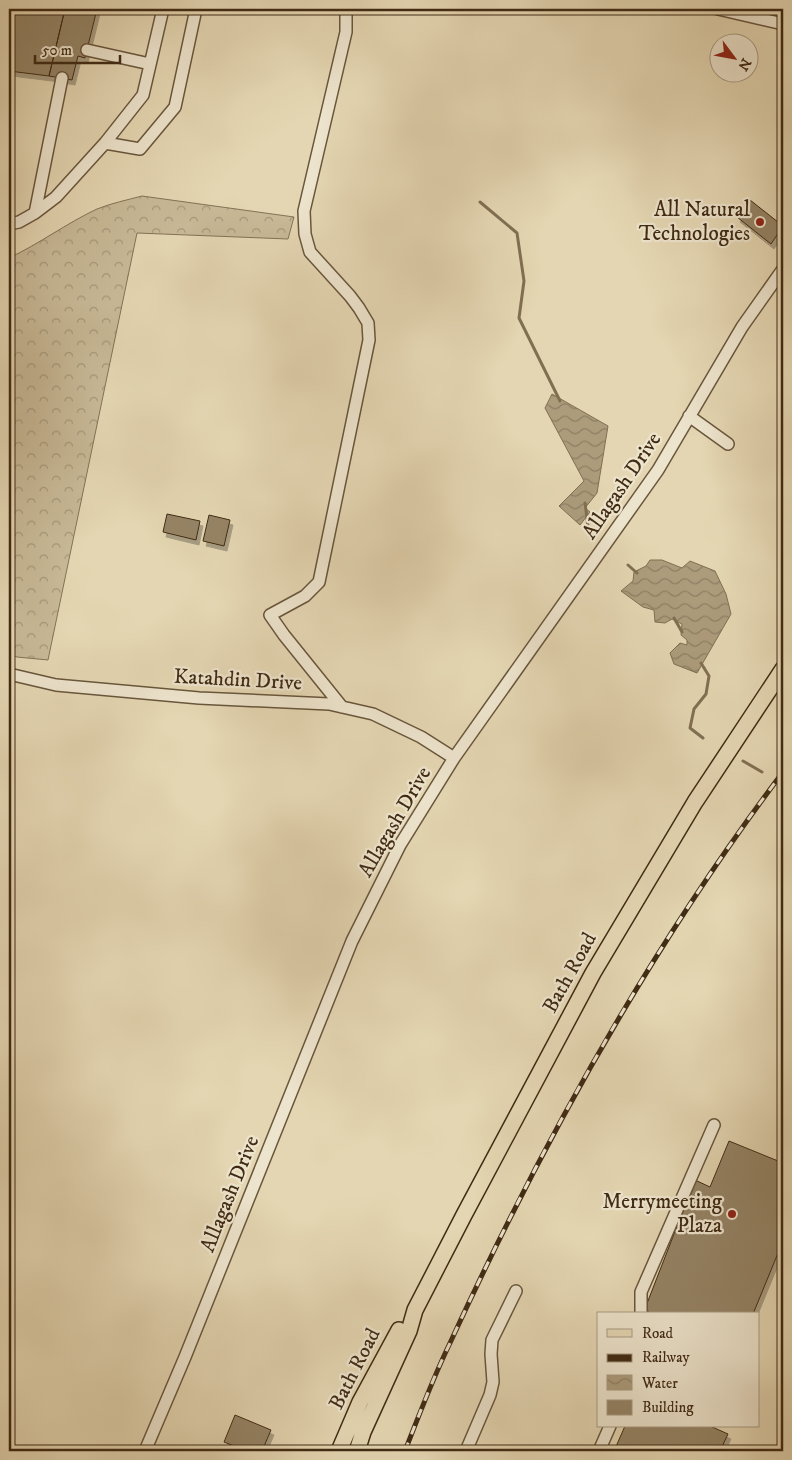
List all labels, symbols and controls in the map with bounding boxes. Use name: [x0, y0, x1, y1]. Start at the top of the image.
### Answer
scale bar: [35, 32, 120, 64]
north arrow: [710, 32, 760, 82]
text: 50 m: [42, 41, 72, 60]
text: N: [733, 55, 755, 74]
place label: All Natural Technologies: [639, 197, 751, 247]
marker: All Natural Technologies: [754, 216, 766, 228]
street label: Allagash Drive: [577, 427, 667, 544]
street label: Katahdin Drive: [173, 664, 303, 696]
street label: Allagash Drive: [353, 762, 437, 882]
street label: Bath Road: [537, 928, 603, 1018]
street label: Allagash Drive: [195, 1132, 265, 1256]
place label: Merrymeeting Plaza: [602, 1189, 723, 1239]
marker: Merrymeeting Plaza: [726, 1208, 738, 1220]
legend: [597, 1312, 760, 1428]
street label: Bath Road: [323, 1323, 387, 1414]
text: Road: [642, 1324, 674, 1343]
text: Railway: [642, 1348, 690, 1367]
text: Water: [641, 1374, 678, 1393]
text: Building: [642, 1398, 694, 1417]

